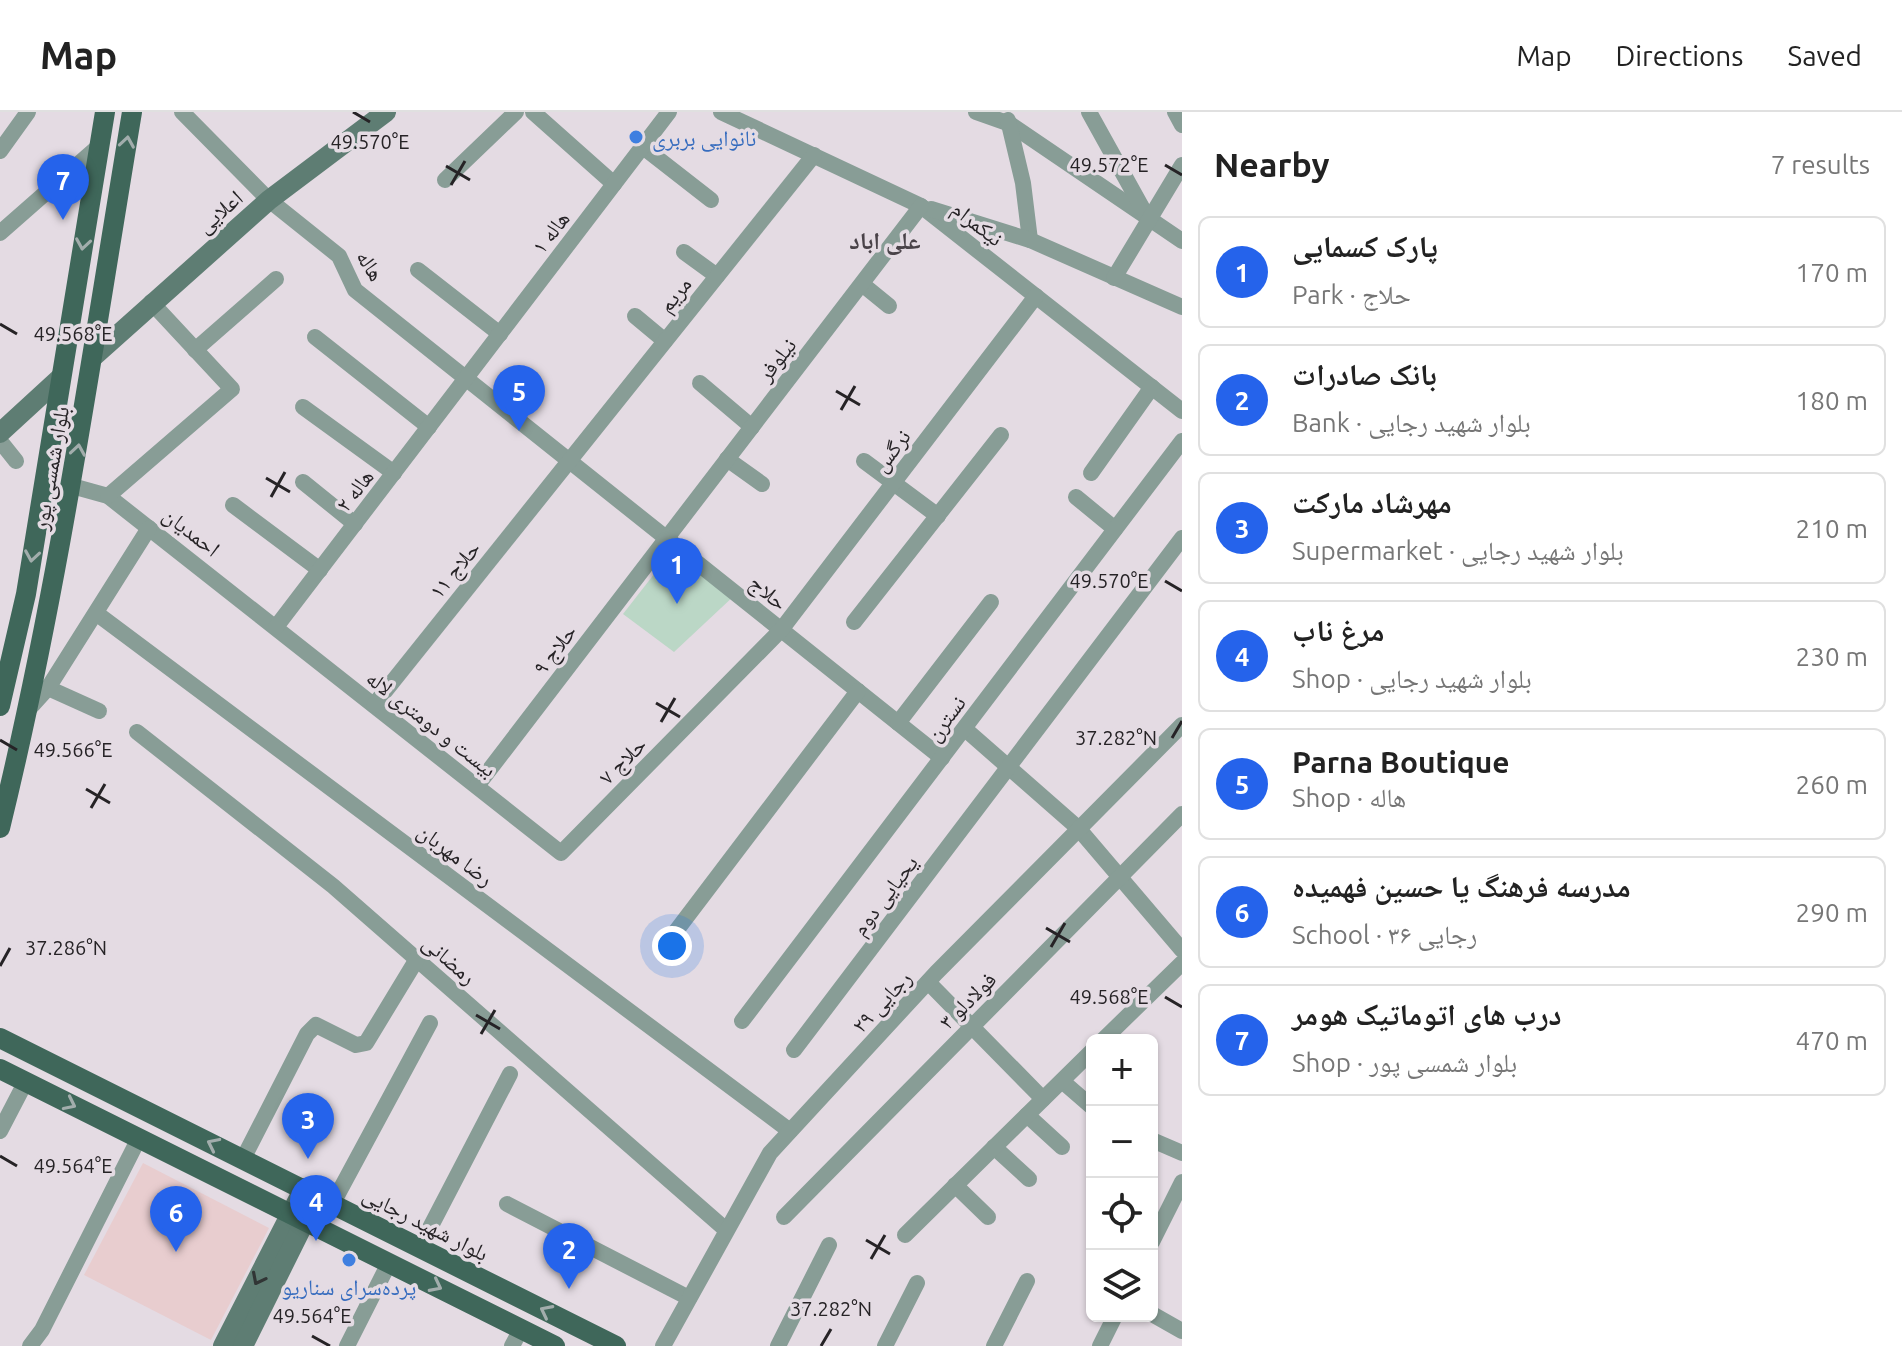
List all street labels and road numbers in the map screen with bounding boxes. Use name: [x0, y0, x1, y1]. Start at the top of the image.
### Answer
street label: اعلایی: [191, 184, 248, 239]
street label: نیکمرام: [946, 195, 1009, 253]
street label: هاله ۱: [526, 206, 574, 258]
street label: هاله: [352, 245, 390, 285]
street label: مریم: [652, 271, 698, 319]
street label: نیلوفر: [751, 332, 801, 387]
street label: بلوار شمسی پور: [27, 404, 75, 533]
street label: نرگس: [867, 424, 917, 477]
street label: هاله ۲: [330, 464, 378, 516]
street label: احمدیان: [158, 501, 225, 562]
street label: حلاج ۱۱: [423, 535, 486, 604]
street label: حلاج: [744, 569, 793, 616]
street label: حلاج ۹: [527, 619, 583, 680]
street label: بیست و دومتری لاله: [361, 665, 502, 783]
street label: نسترن: [920, 690, 972, 747]
street label: حلاج ۷: [593, 731, 652, 790]
street label: رضا مهربان: [412, 817, 499, 892]
street label: یحیایی دوم: [846, 850, 925, 942]
street label: رمضانی: [417, 929, 482, 990]
street label: رجایی ۲۹: [846, 965, 917, 1039]
street label: فولادلو ۳: [933, 966, 1001, 1034]
street label: بلوار شهید رجایی: [358, 1181, 493, 1267]

